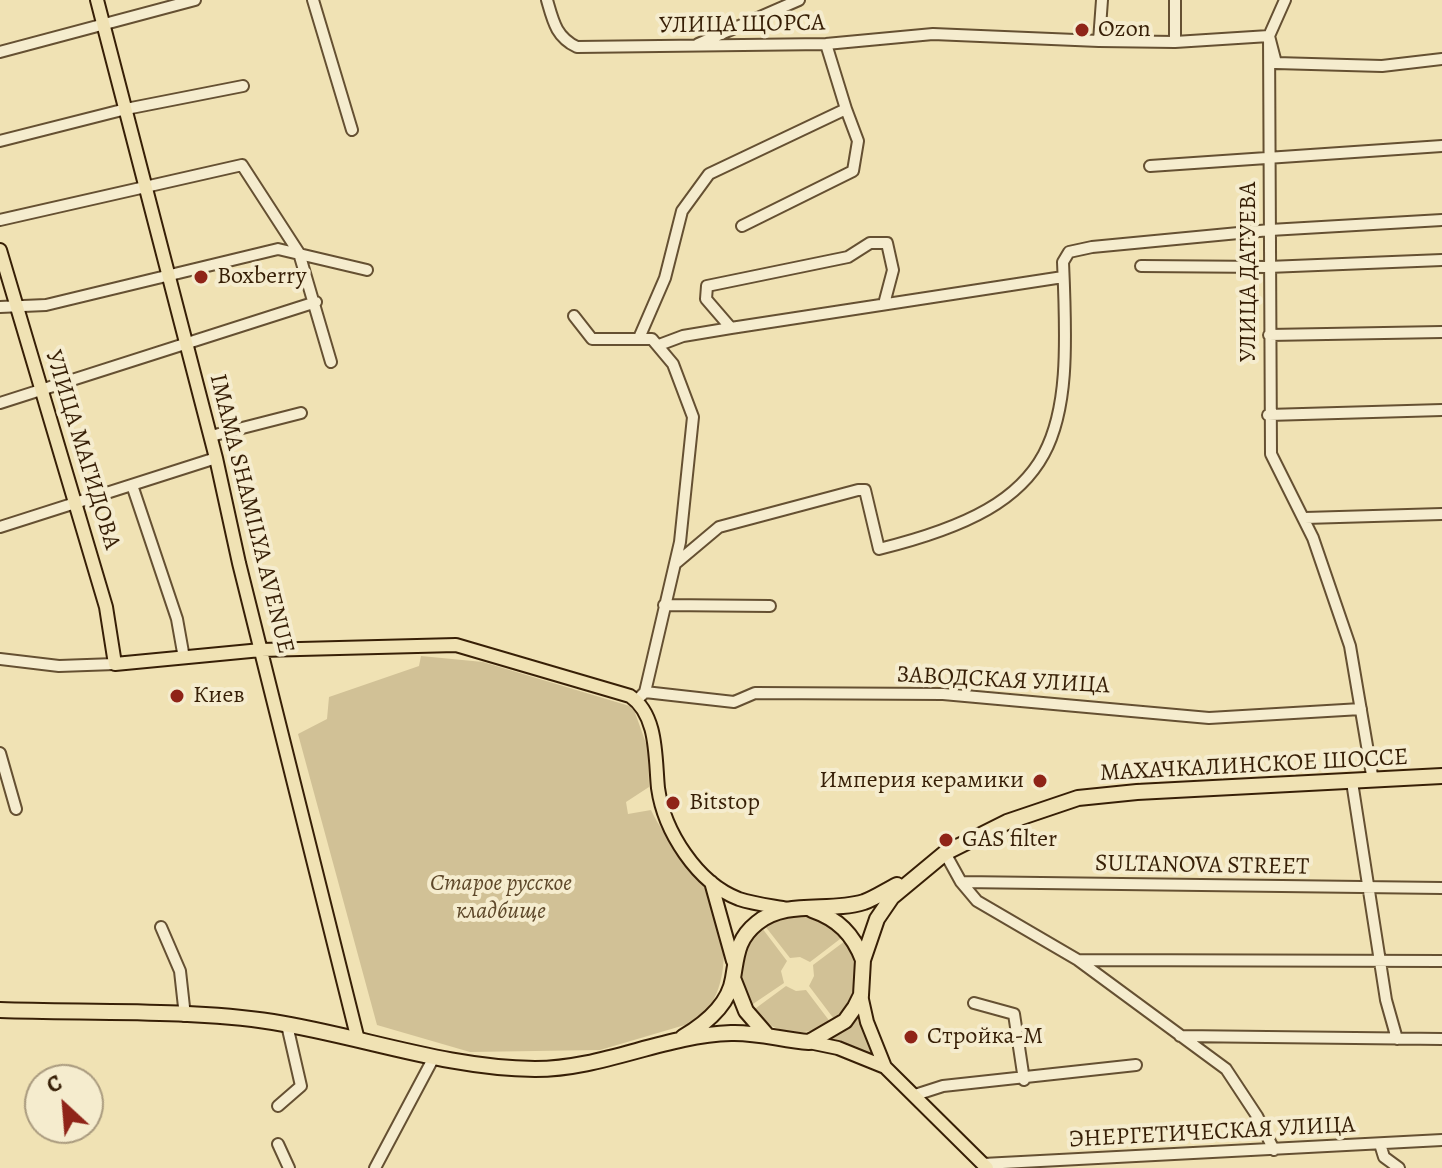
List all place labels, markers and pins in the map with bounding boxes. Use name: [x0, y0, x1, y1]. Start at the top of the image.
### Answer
place label: Ozon: [1098, 16, 1151, 44]
marker: Ozon: [1073, 21, 1091, 39]
place label: Boxberry: [217, 263, 306, 291]
marker: Boxberry: [192, 268, 210, 286]
place label: Киев: [193, 682, 245, 710]
marker: Киев: [168, 687, 186, 705]
place label: Империя керамики: [819, 767, 1024, 795]
marker: Империя керамики: [1031, 772, 1049, 790]
place label: Bitstop: [689, 789, 760, 817]
marker: Bitstop: [664, 794, 682, 812]
place label: GAS filter: [962, 826, 1057, 854]
marker: GAS filter: [937, 831, 955, 849]
place label: Стройка-М: [927, 1023, 1043, 1051]
marker: Стройка-М: [902, 1028, 920, 1046]

